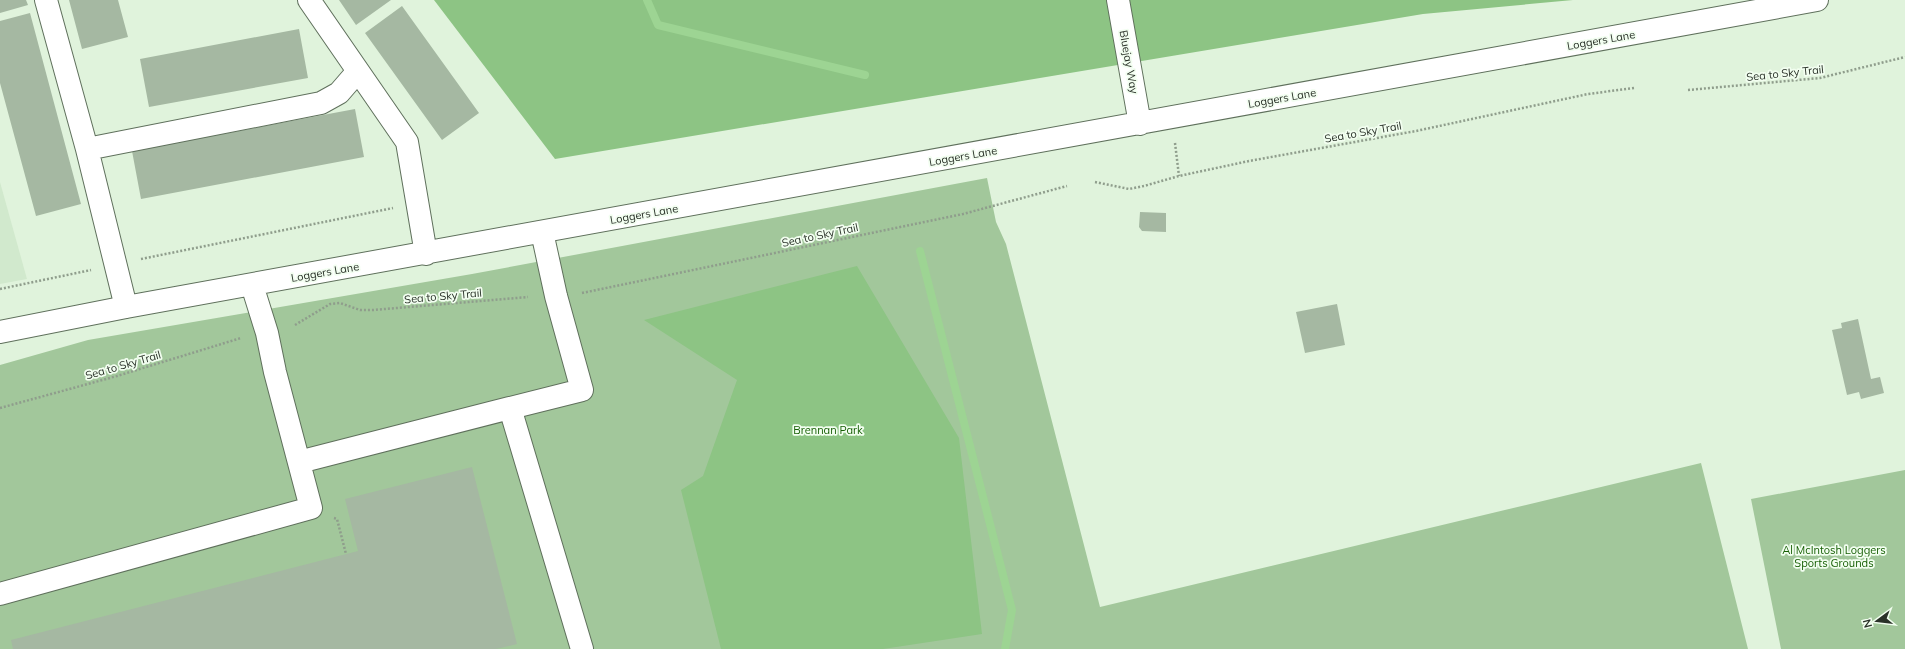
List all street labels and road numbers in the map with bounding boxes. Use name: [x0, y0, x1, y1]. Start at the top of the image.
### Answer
street label: Loggers Lane: [1566, 27, 1636, 53]
street label: Bluejay Way: [1117, 29, 1142, 95]
street label: Sea to Sky Trail: [1746, 62, 1824, 84]
street label: Loggers Lane: [1247, 85, 1317, 111]
street label: Sea to Sky Trail: [1323, 118, 1403, 146]
street label: Loggers Lane: [928, 143, 998, 169]
street label: Loggers Lane: [609, 201, 679, 227]
street label: Sea to Sky Trail: [780, 220, 860, 250]
street label: Loggers Lane: [290, 259, 360, 285]
street label: Sea to Sky Trail: [404, 286, 482, 306]
street label: Sea to Sky Trail: [84, 348, 162, 382]

